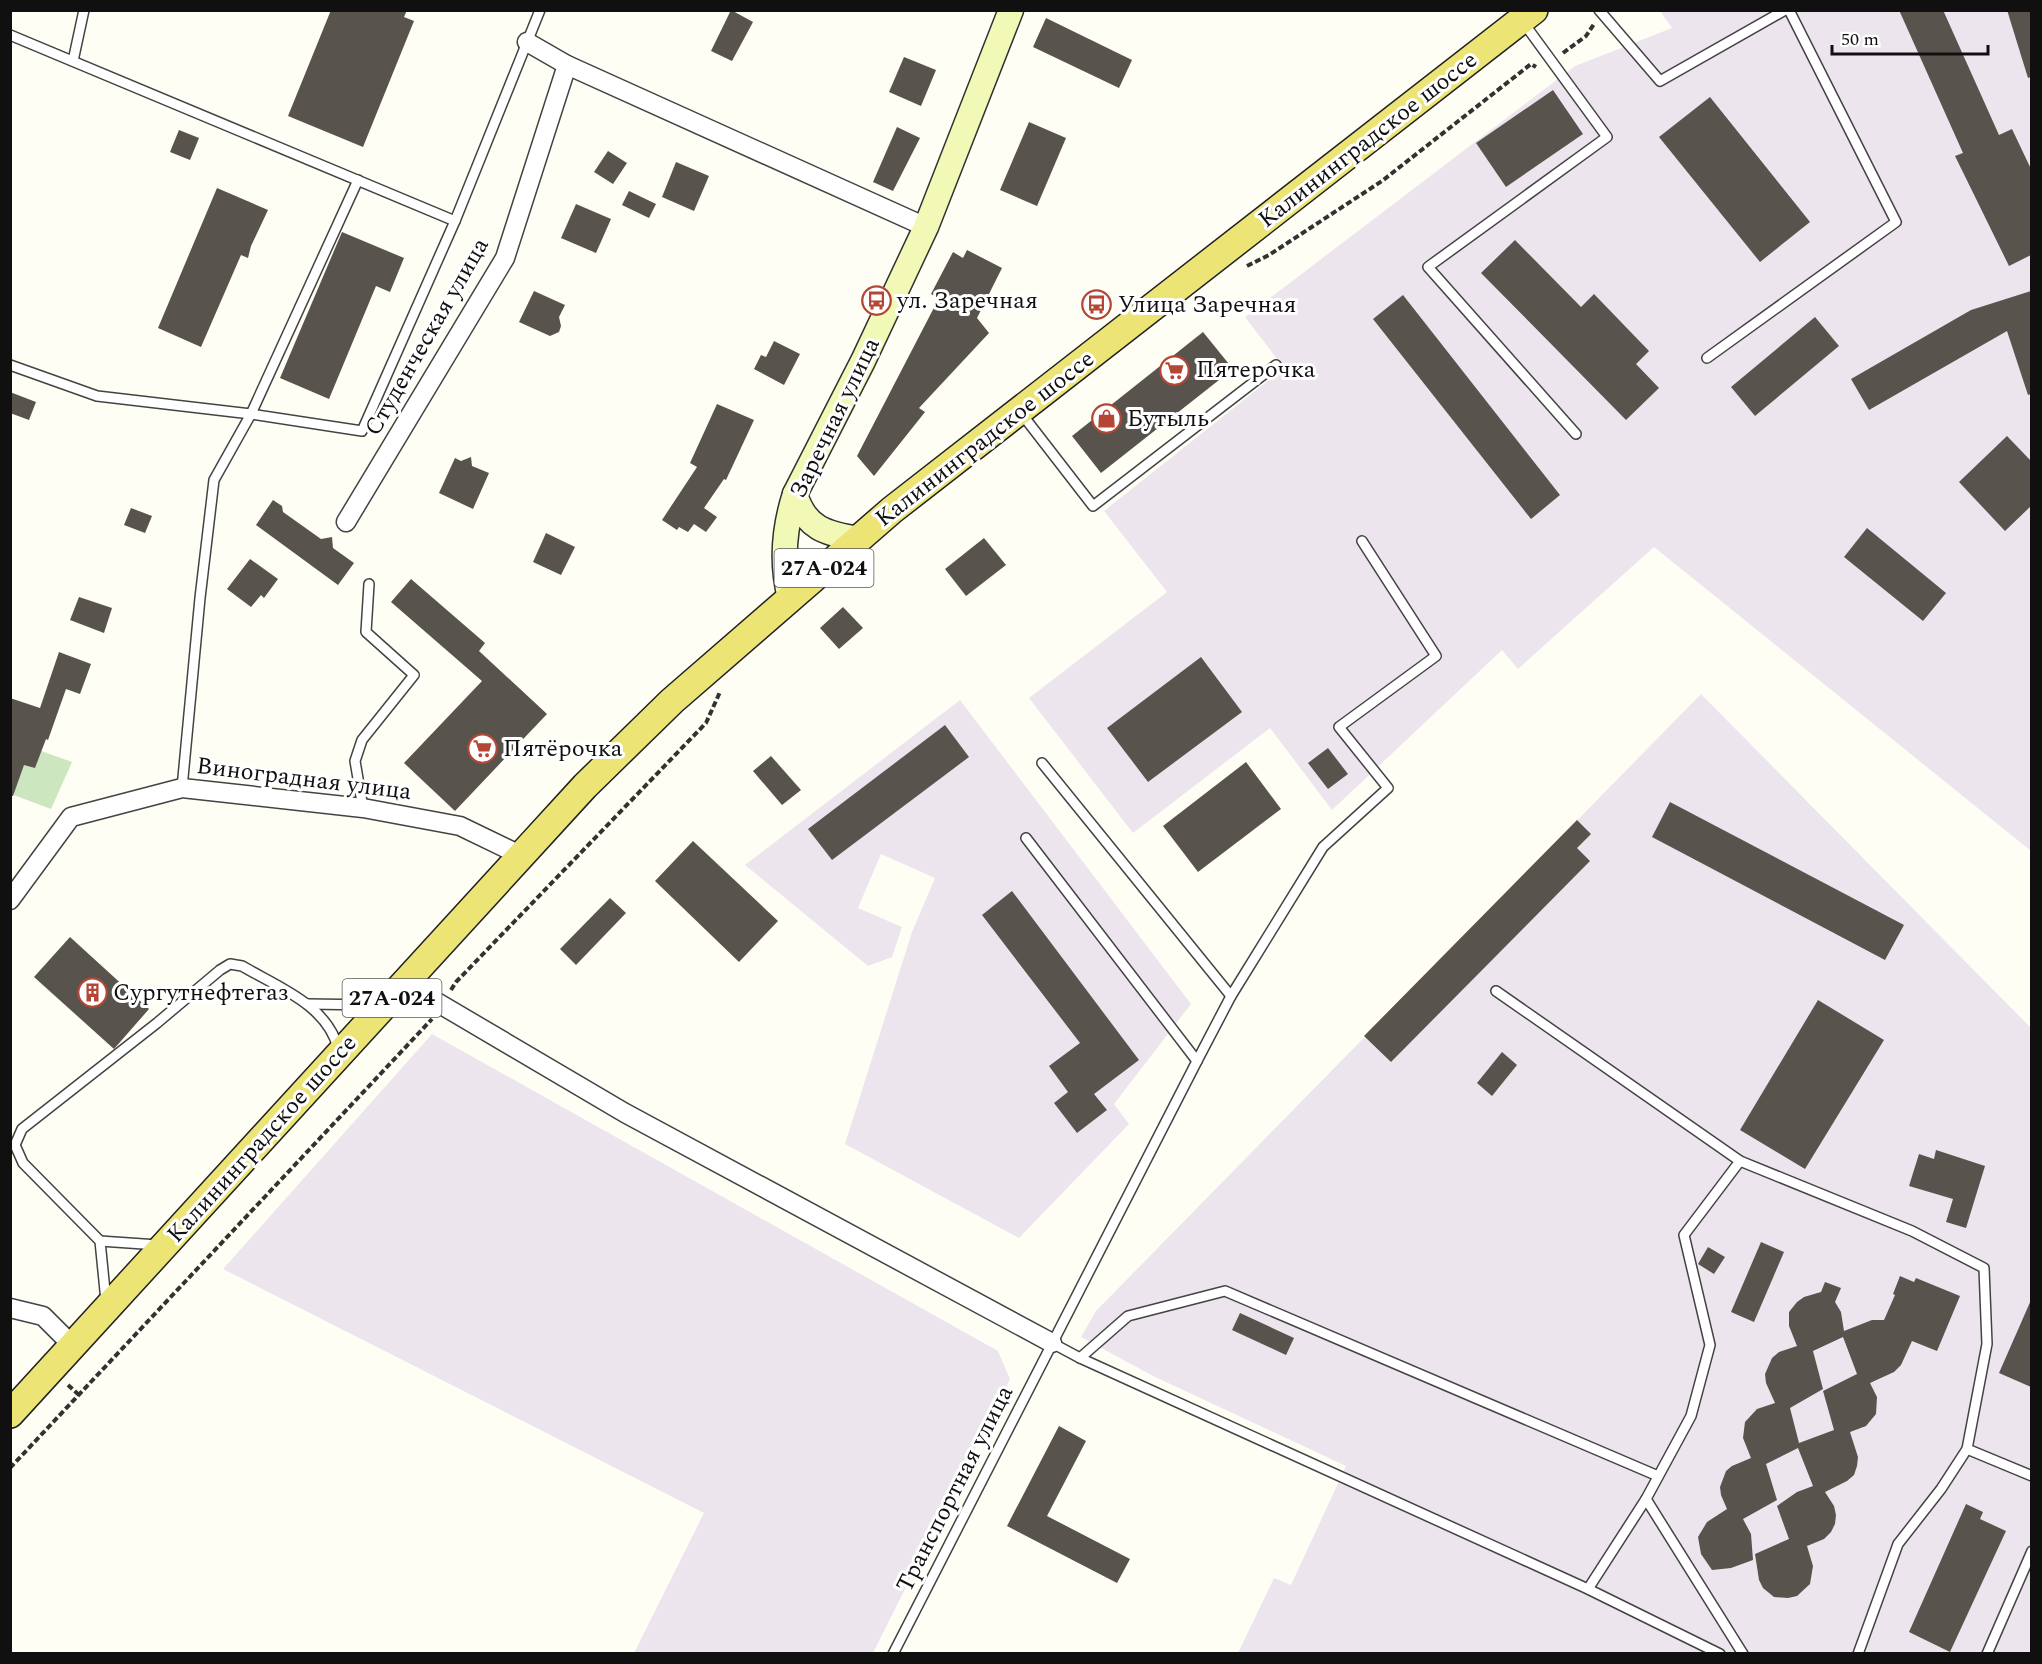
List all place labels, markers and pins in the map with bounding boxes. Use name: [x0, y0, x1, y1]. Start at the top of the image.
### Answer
place label: ул. Заречная: [896, 283, 1038, 319]
bus stop icon: ул. Заречная: [860, 285, 892, 317]
place label: Улица Заречная: [1118, 287, 1296, 323]
bus stop icon: Улица Заречная: [1081, 289, 1113, 321]
place label: Пятерочка: [1196, 352, 1316, 388]
supermarket icon: Пятерочка: [1159, 354, 1191, 386]
place label: Бутыль: [1127, 401, 1209, 437]
shop icon: Бутыль: [1090, 403, 1122, 435]
place label: Пятёрочка: [503, 731, 623, 767]
supermarket icon: Пятёрочка: [466, 733, 498, 765]
place label: Сургутнефтегаз: [113, 975, 289, 1011]
building icon: Сургутнефтегаз: [76, 977, 108, 1009]

